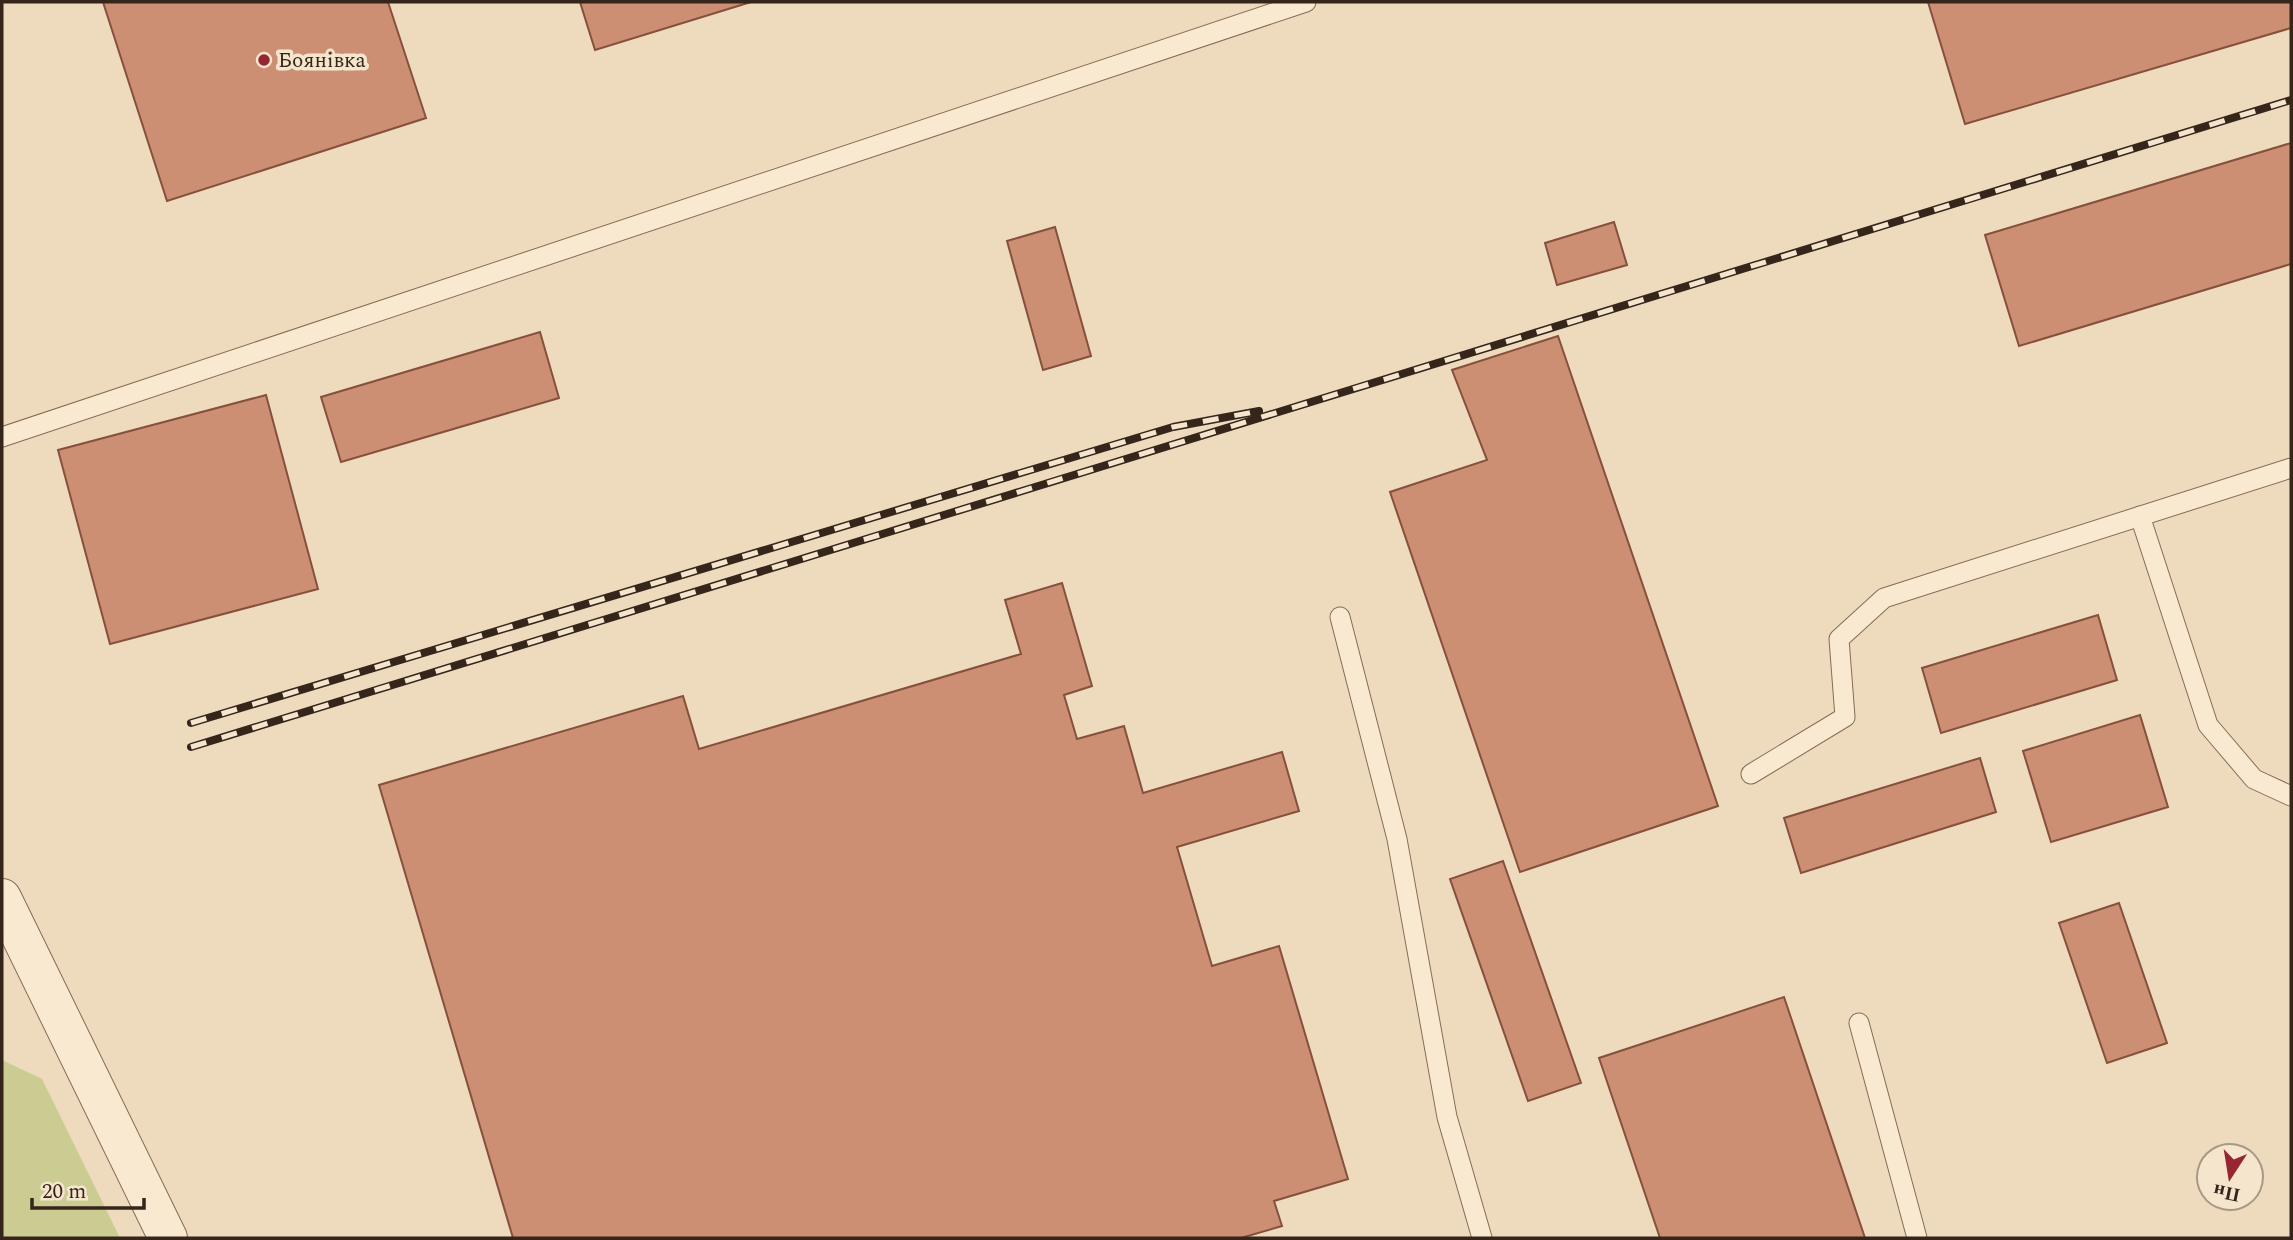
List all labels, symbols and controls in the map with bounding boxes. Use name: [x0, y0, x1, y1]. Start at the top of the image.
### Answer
place label: Боянівка: [278, 45, 367, 77]
marker: Боянівка: [256, 52, 272, 68]
north arrow: [2195, 1142, 2265, 1212]
scale bar: [32, 1166, 144, 1210]
text: Пн: [2210, 1175, 2243, 1209]
text: 20 m: [42, 1176, 86, 1208]

